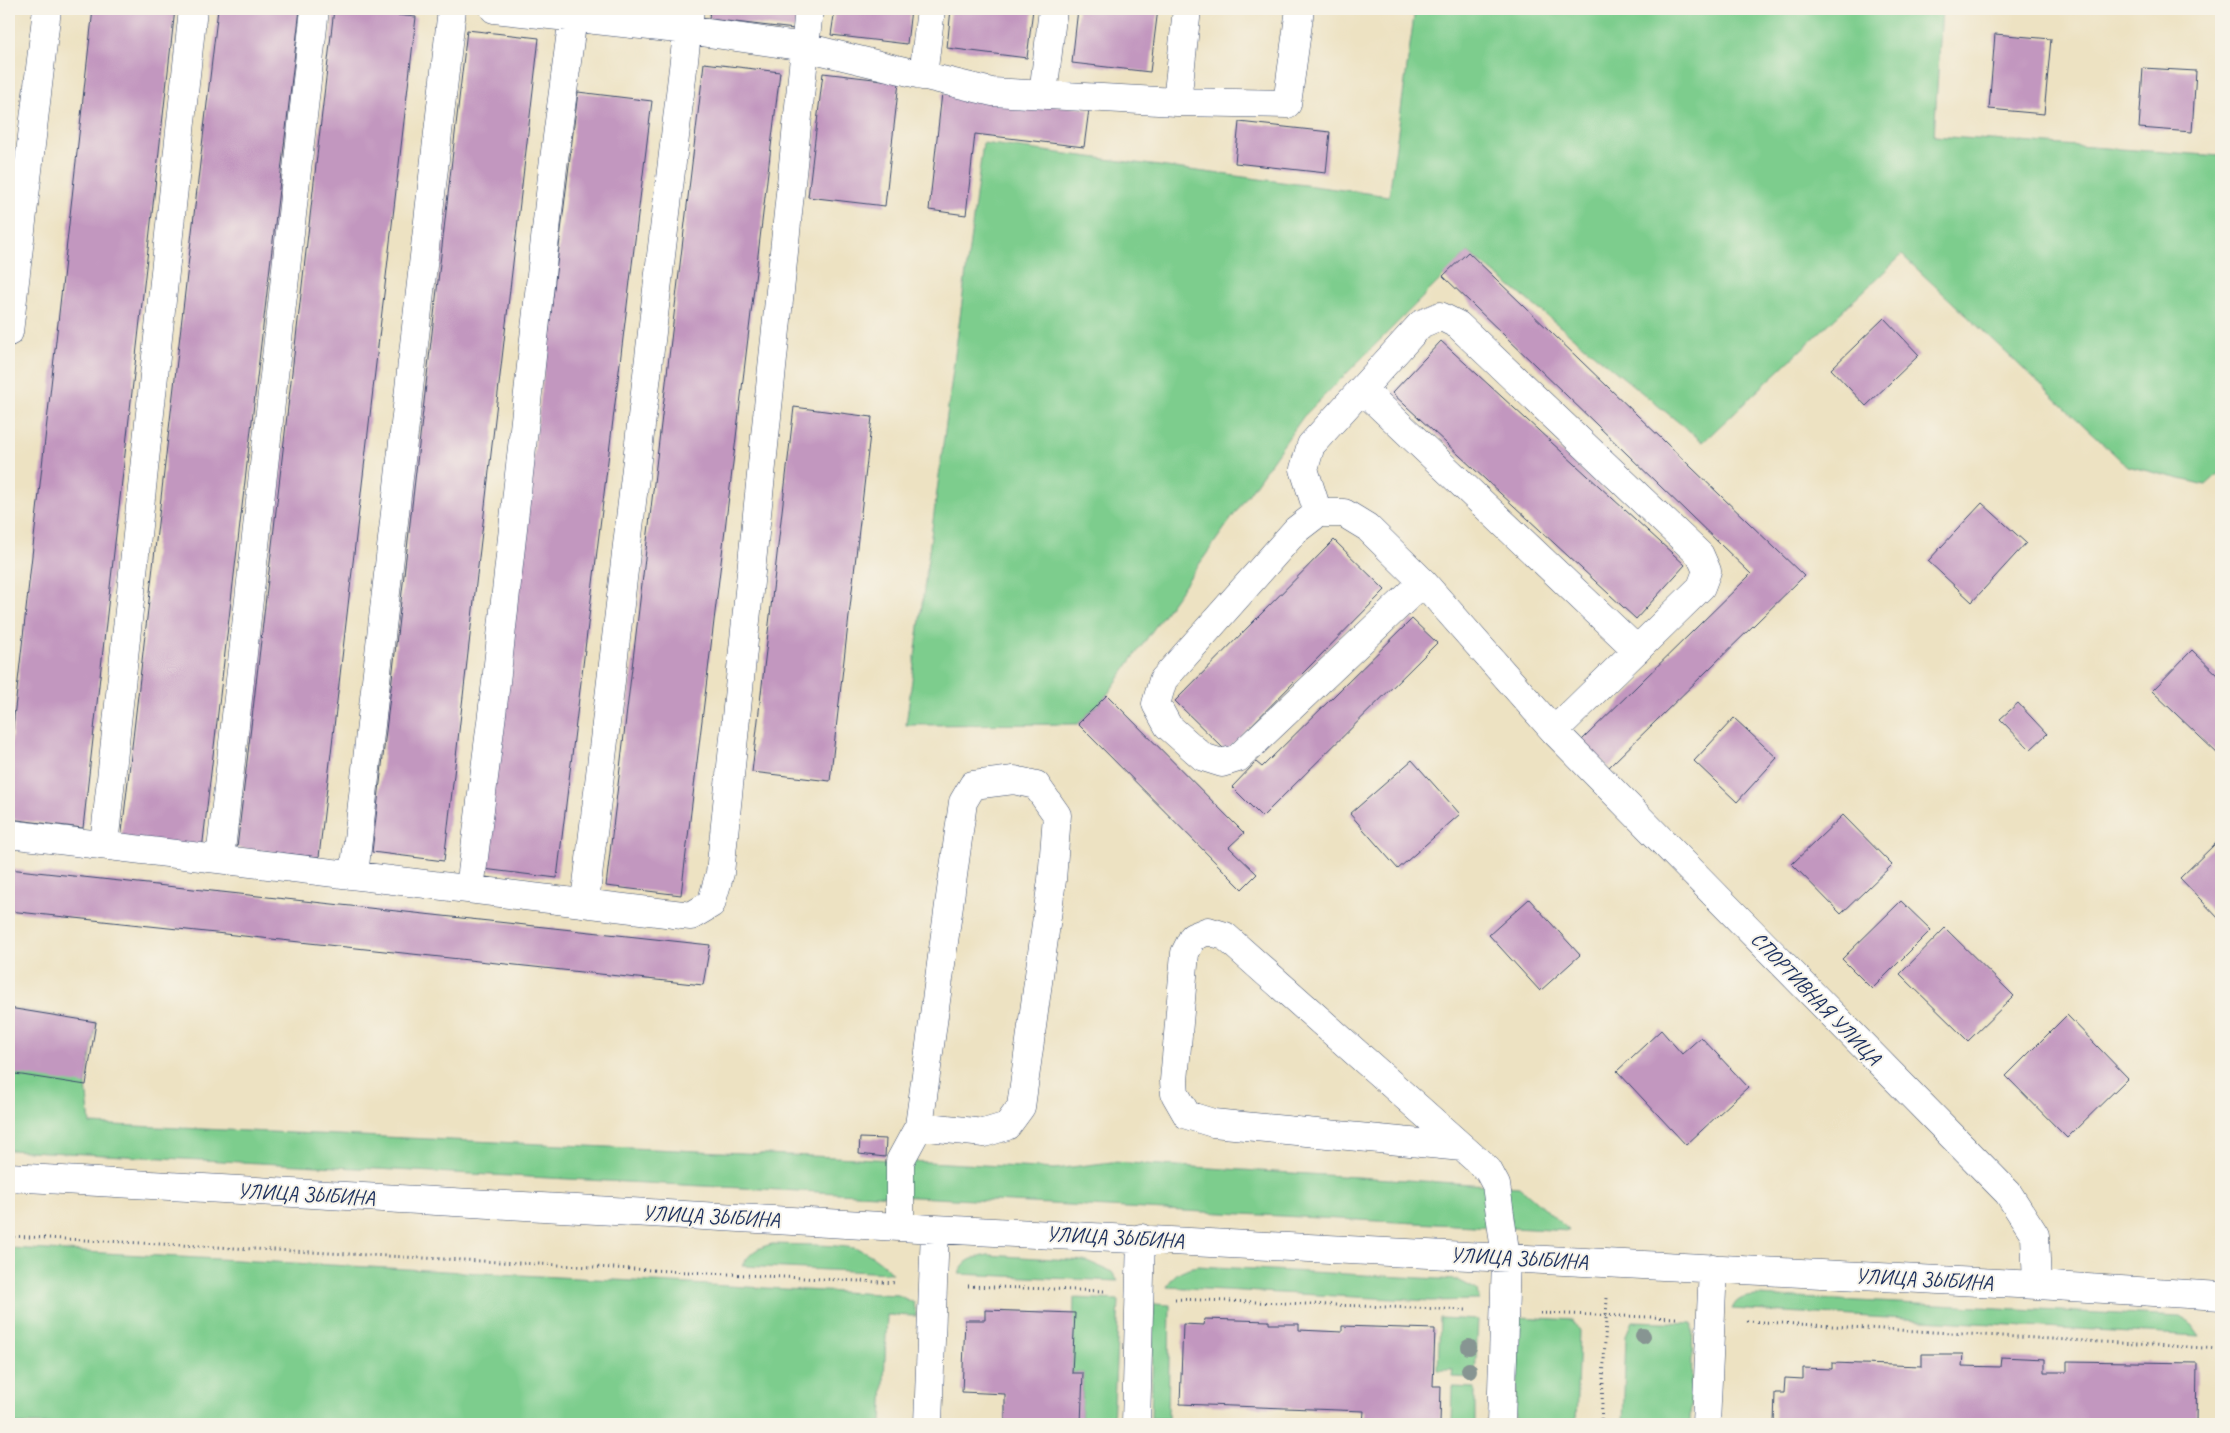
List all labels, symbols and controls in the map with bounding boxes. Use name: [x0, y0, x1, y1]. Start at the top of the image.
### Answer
street label: СПОРТИВНАЯ УЛИЦА: [1746, 926, 1887, 1071]
street label: УЛИЦА ЗЫБИНА: [237, 1177, 376, 1211]
street label: УЛИЦА ЗЫБИНА: [642, 1199, 781, 1233]
street label: УЛИЦА ЗЫБИНА: [1046, 1220, 1185, 1254]
street label: УЛИЦА ЗЫБИНА: [1450, 1241, 1589, 1275]
street label: УЛИЦА ЗЫБИНА: [1855, 1262, 1994, 1296]

